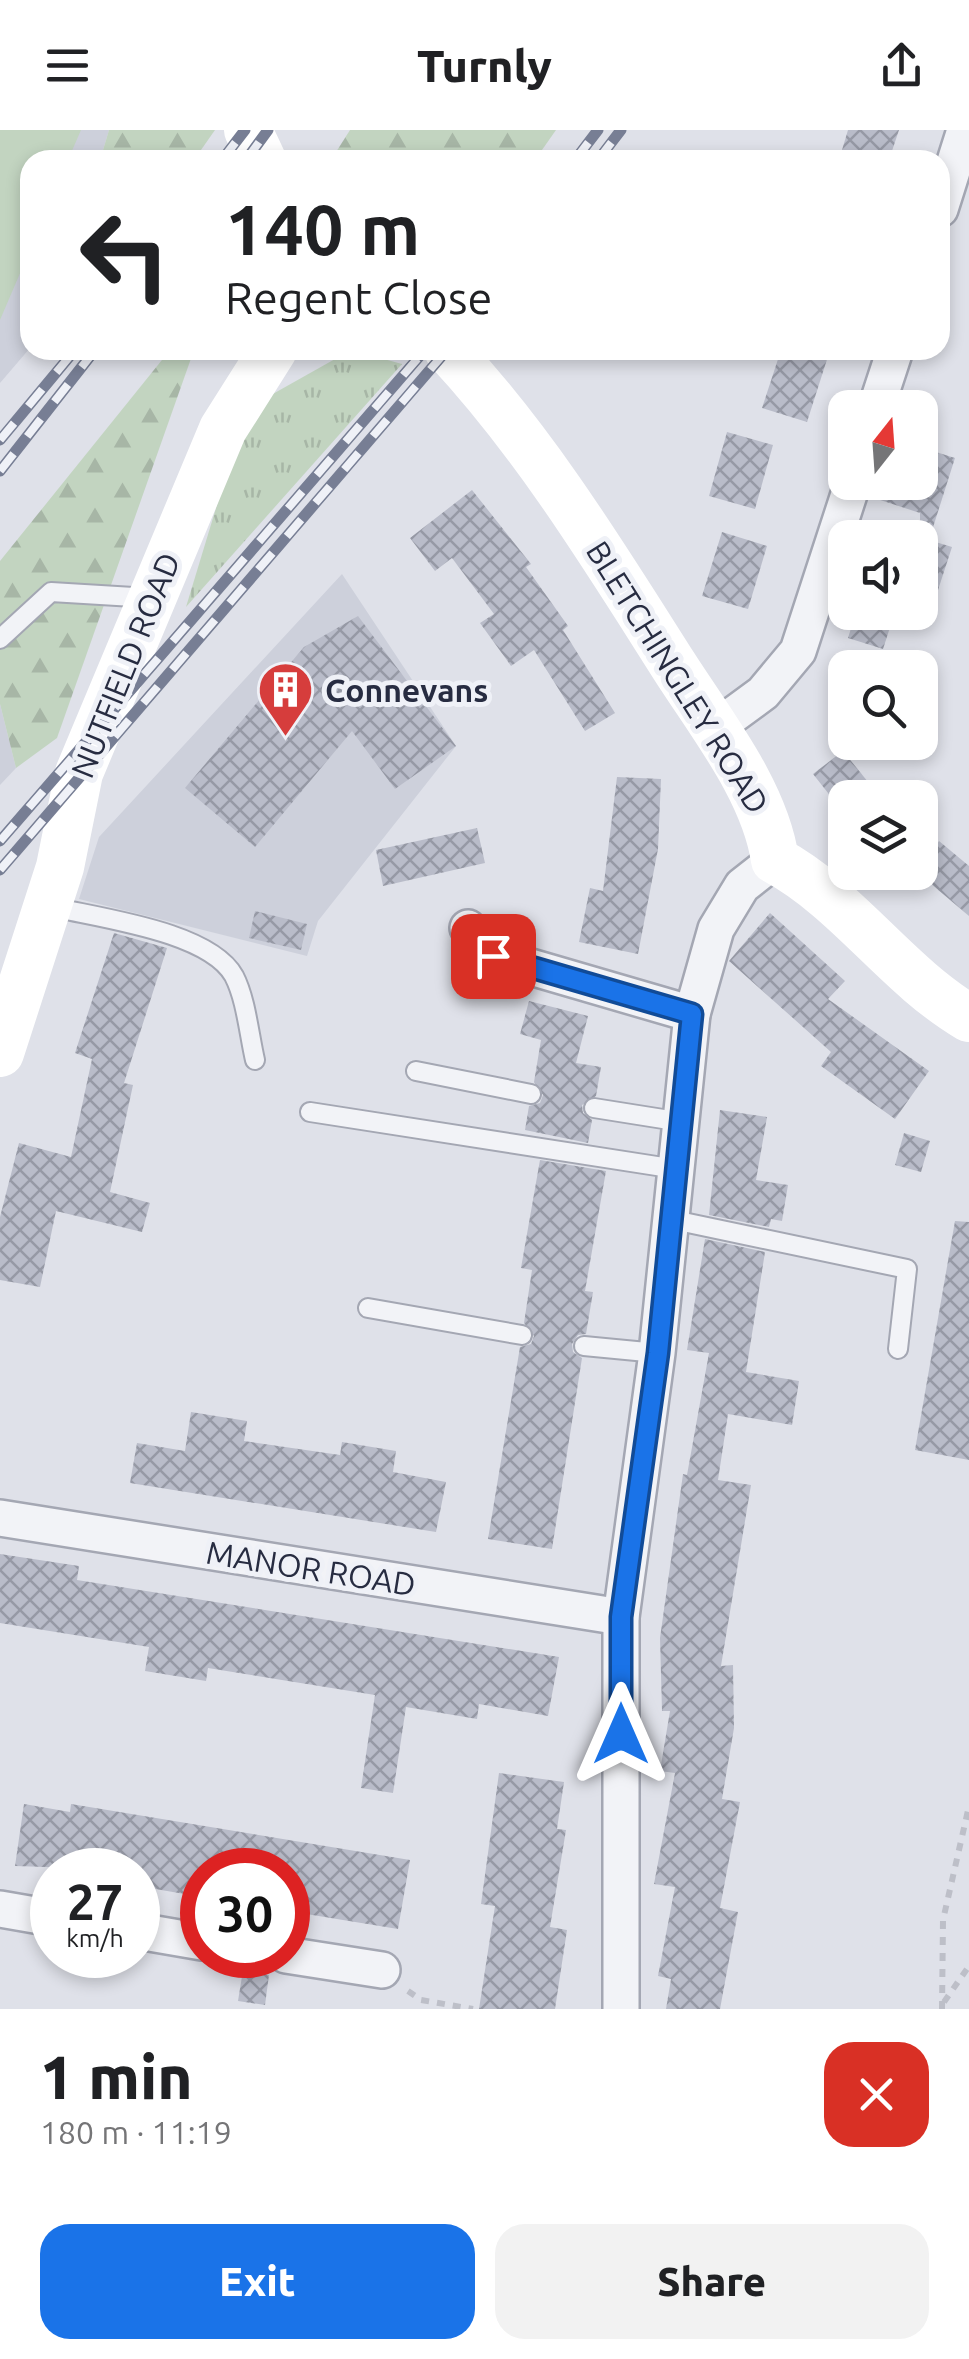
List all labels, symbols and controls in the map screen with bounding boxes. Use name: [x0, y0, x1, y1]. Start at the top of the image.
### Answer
icon: menu: [40, 38, 95, 93]
icon: share: [874, 38, 929, 93]
text: Turnly: [417, 40, 552, 91]
icon: left: [60, 190, 190, 320]
text: 140 m: [225, 190, 420, 268]
text: Regent Close: [225, 272, 492, 323]
north arrow: [828, 390, 938, 500]
map controls: [828, 390, 938, 890]
button: sound: [828, 520, 938, 630]
street label: BLETCHINGLEY ROAD: [580, 534, 776, 820]
street label: NUTFIELD ROAD: [63, 547, 187, 783]
button: search: [828, 650, 938, 760]
building icon: Connevans: [256, 660, 316, 739]
place label: Connevans: [325, 672, 488, 708]
button: layers: [828, 780, 938, 890]
pin: [451, 914, 536, 999]
icon: arrive: [466, 929, 521, 984]
street label: MANOR ROAD: [204, 1534, 418, 1602]
position arrow: [569, 1682, 673, 1786]
speed limit sign: 30: [180, 1848, 310, 1978]
text: 27: [67, 1873, 123, 1929]
text: km/h: [66, 1924, 124, 1952]
button: close: [824, 2042, 929, 2147]
text: 1 min: [40, 2043, 193, 2110]
text: 180 m · 11:19: [40, 2114, 232, 2150]
button: Exit: [40, 2224, 475, 2339]
button: Share: [495, 2224, 929, 2339]

